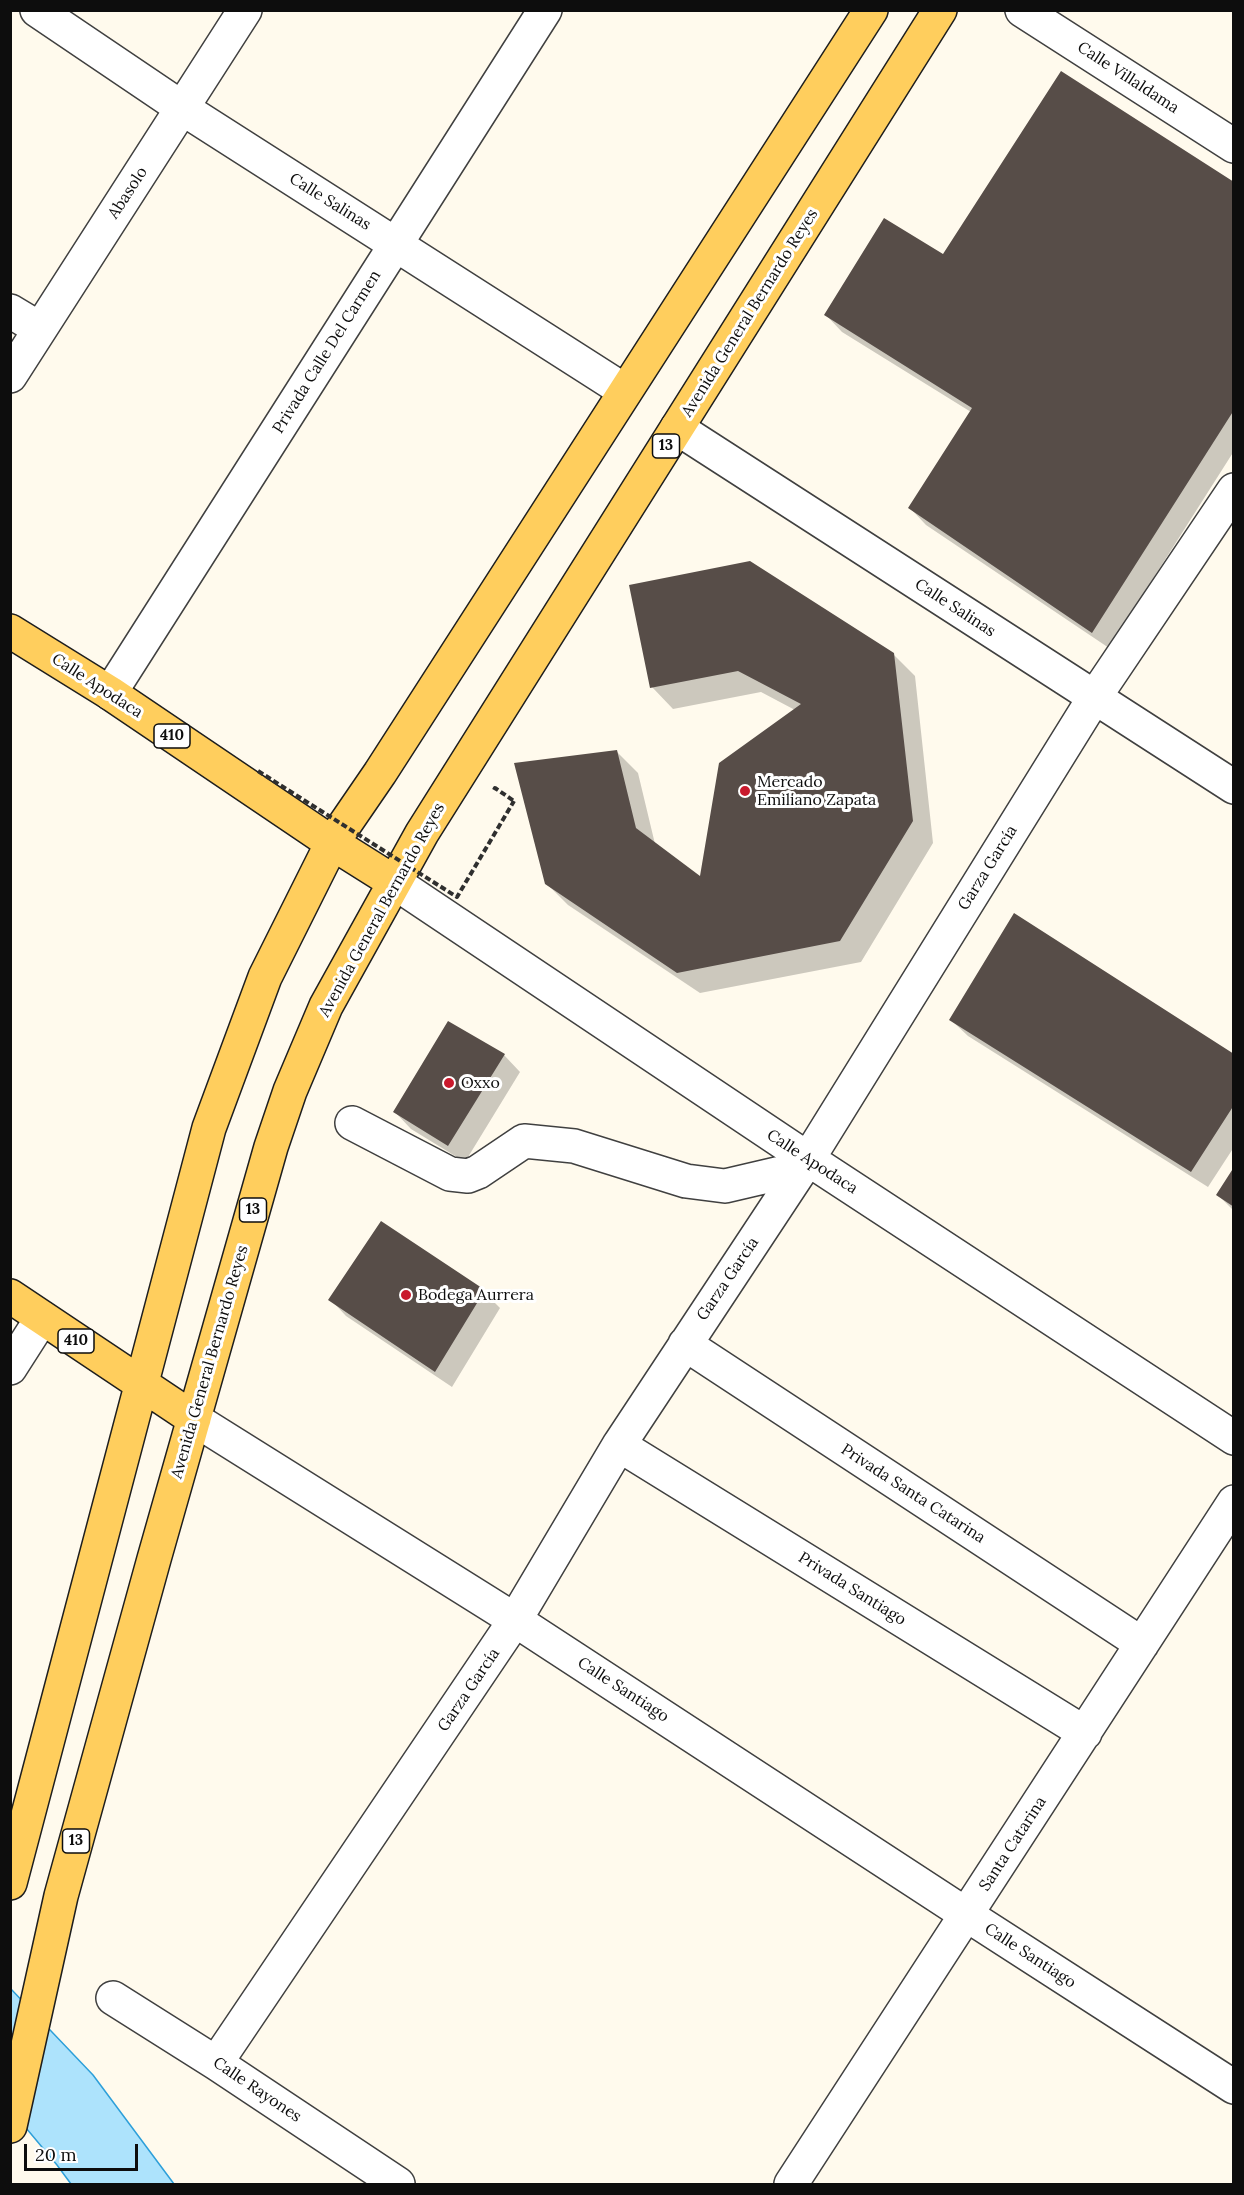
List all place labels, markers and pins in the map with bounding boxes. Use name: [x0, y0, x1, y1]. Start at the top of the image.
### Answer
place label: Mercado Emiliano Zapata: [757, 772, 876, 810]
marker: Mercado Emiliano Zapata: [738, 784, 752, 798]
place label: Oxxo: [461, 1073, 500, 1093]
marker: Oxxo: [442, 1076, 456, 1090]
place label: Bodega Aurrera: [418, 1285, 534, 1305]
marker: Bodega Aurrera: [399, 1288, 413, 1302]

